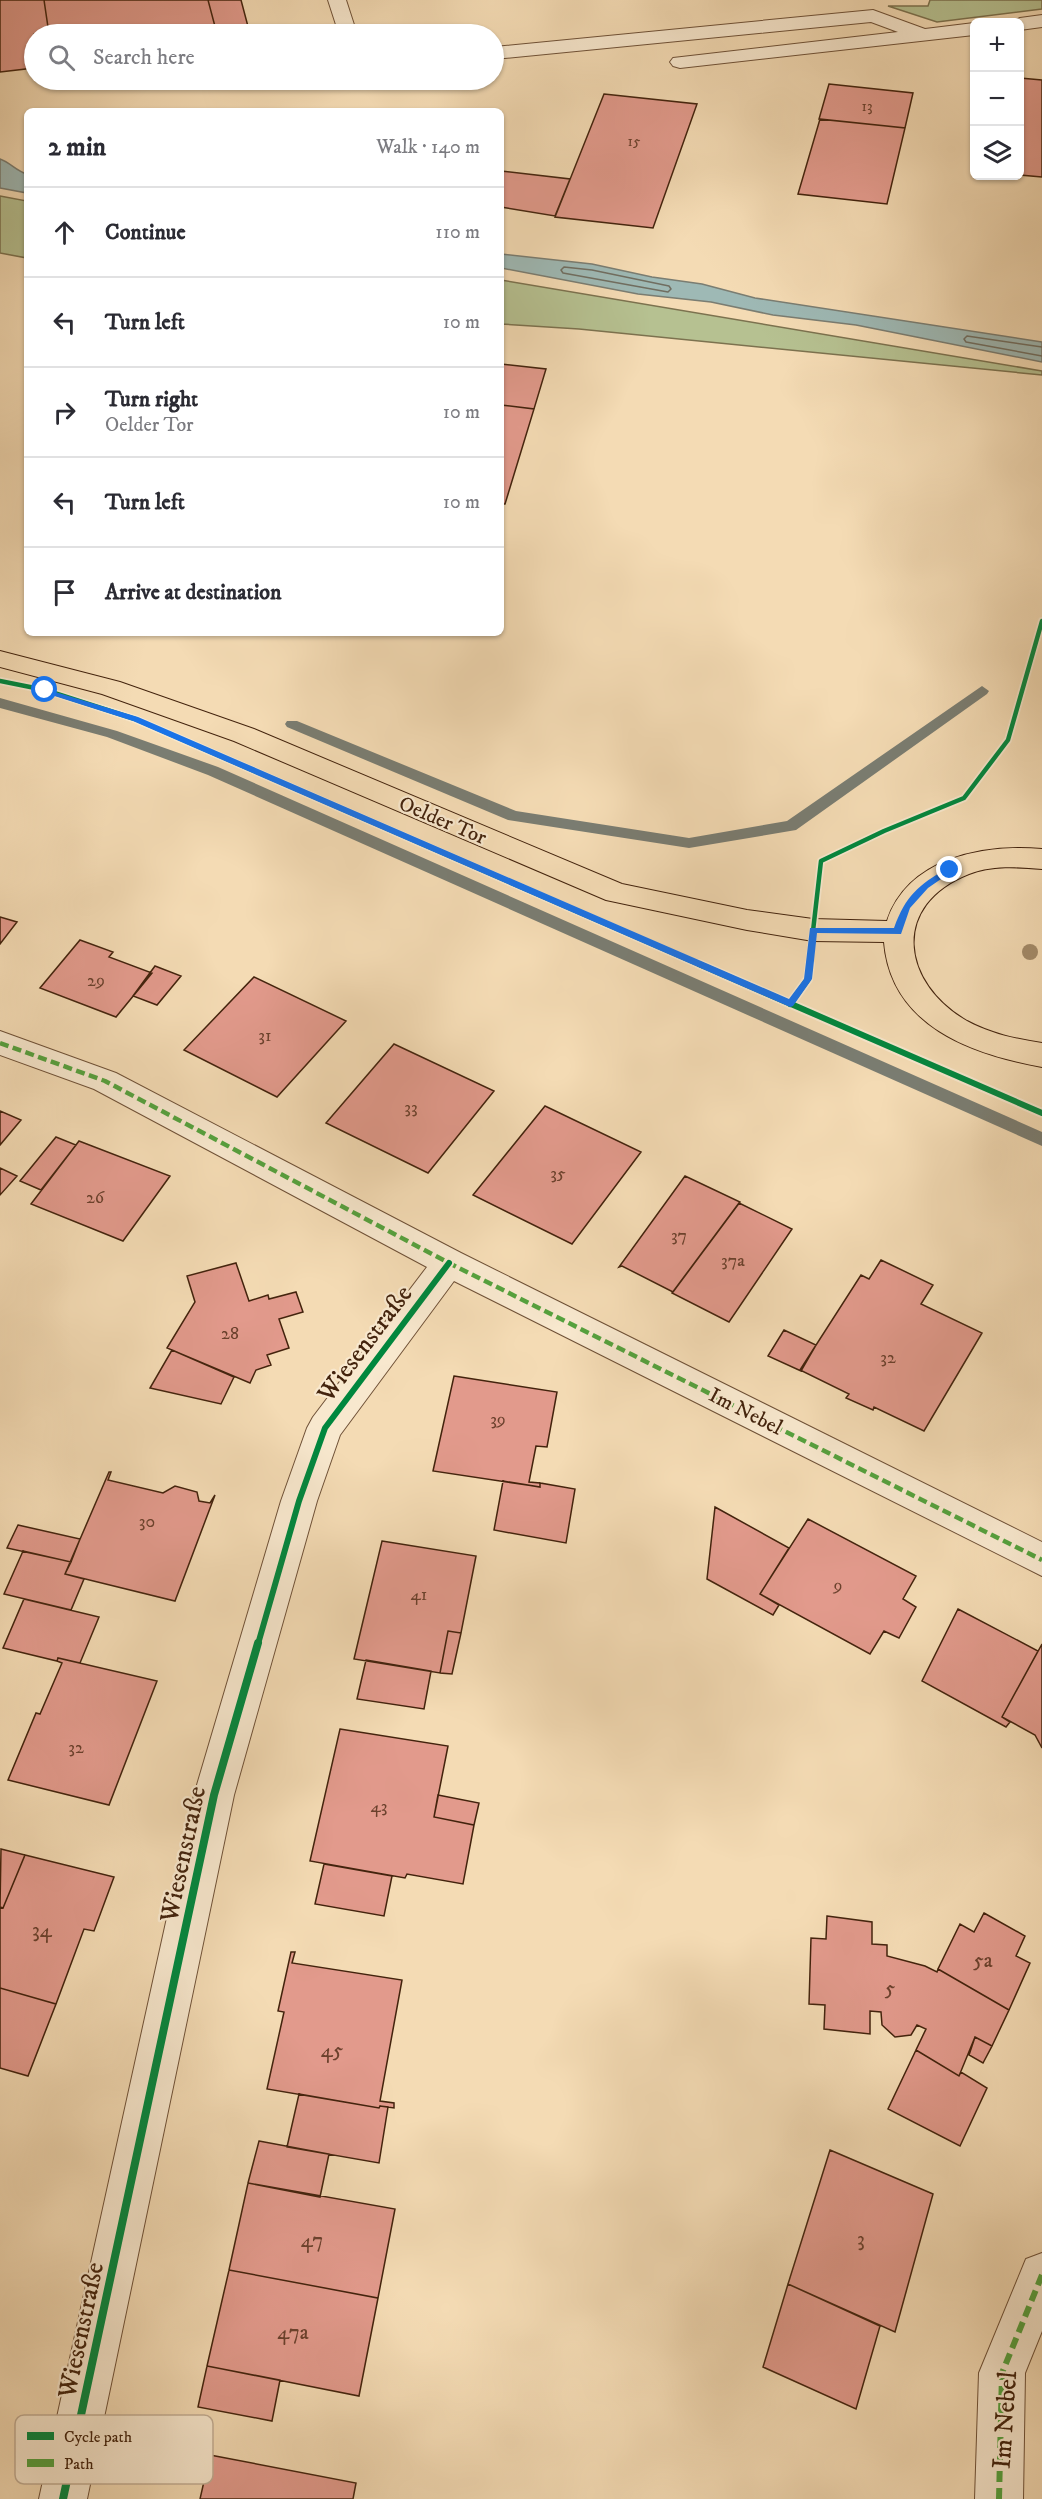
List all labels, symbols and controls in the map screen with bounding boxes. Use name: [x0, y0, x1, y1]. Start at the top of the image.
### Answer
map controls: [970, 18, 1024, 180]
button: +: [970, 18, 1024, 72]
search box: [24, 24, 504, 90]
icon: search: [45, 41, 78, 74]
text: Search here: [93, 44, 195, 71]
button: −: [970, 72, 1024, 126]
house number: 13: [861, 97, 873, 116]
button: layers: [970, 126, 1024, 180]
text: 2 min: [48, 131, 106, 164]
house number: 15: [628, 132, 641, 151]
text: Walk · 140 m: [376, 135, 480, 160]
icon: ahead: [48, 216, 81, 249]
text: Continue: [105, 219, 186, 246]
text: 110 m: [435, 220, 480, 245]
icon: left: [48, 306, 81, 339]
text: Turn left: [105, 309, 185, 336]
text: 10 m: [443, 310, 480, 335]
text: Turn right: [105, 386, 198, 413]
icon: right: [48, 396, 81, 429]
text: 10 m: [443, 400, 480, 425]
text: Oelder Tor: [105, 413, 194, 438]
icon: left: [48, 486, 81, 519]
text: Turn left: [105, 489, 185, 516]
text: 10 m: [443, 490, 480, 515]
icon: arrive: [48, 576, 81, 609]
text: Arrive at destination: [105, 579, 282, 606]
route start: [31, 676, 57, 702]
street label: Oelder Tor: [395, 791, 491, 851]
route end: [936, 856, 962, 882]
house number: 29: [87, 970, 105, 992]
house number: 31: [258, 1025, 272, 1047]
house number: 33: [404, 1097, 418, 1119]
house number: 35: [550, 1163, 566, 1185]
house number: 26: [86, 1187, 105, 1209]
house number: 37: [671, 1225, 687, 1247]
house number: 37a: [721, 1250, 745, 1272]
street label: Wiesenstraße: [310, 1279, 420, 1410]
house number: 28: [221, 1323, 239, 1345]
house number: 32: [880, 1347, 896, 1369]
street label: Im Nebel: [704, 1382, 787, 1442]
house number: 39: [490, 1409, 506, 1431]
house number: 30: [139, 1511, 155, 1533]
house number: 9: [833, 1575, 842, 1597]
house number: 41: [411, 1584, 427, 1606]
house number: 32: [68, 1737, 84, 1759]
street label: Wiesenstraße: [153, 1783, 214, 1926]
house number: 43: [370, 1796, 388, 1818]
house number: 34: [32, 1918, 53, 1944]
house number: 5a: [973, 1948, 993, 1974]
house number: 5: [885, 1976, 895, 2002]
house number: 45: [321, 2038, 343, 2064]
house number: 3: [857, 2227, 865, 2253]
house number: 47: [301, 2228, 323, 2254]
street label: Wiesenstraße: [51, 2259, 112, 2402]
house number: 47a: [277, 2320, 309, 2346]
street label: Im Nebel: [986, 2370, 1025, 2470]
legend: [15, 2415, 213, 2484]
text: Cycle path: [64, 2427, 133, 2447]
text: Path: [64, 2454, 94, 2474]

